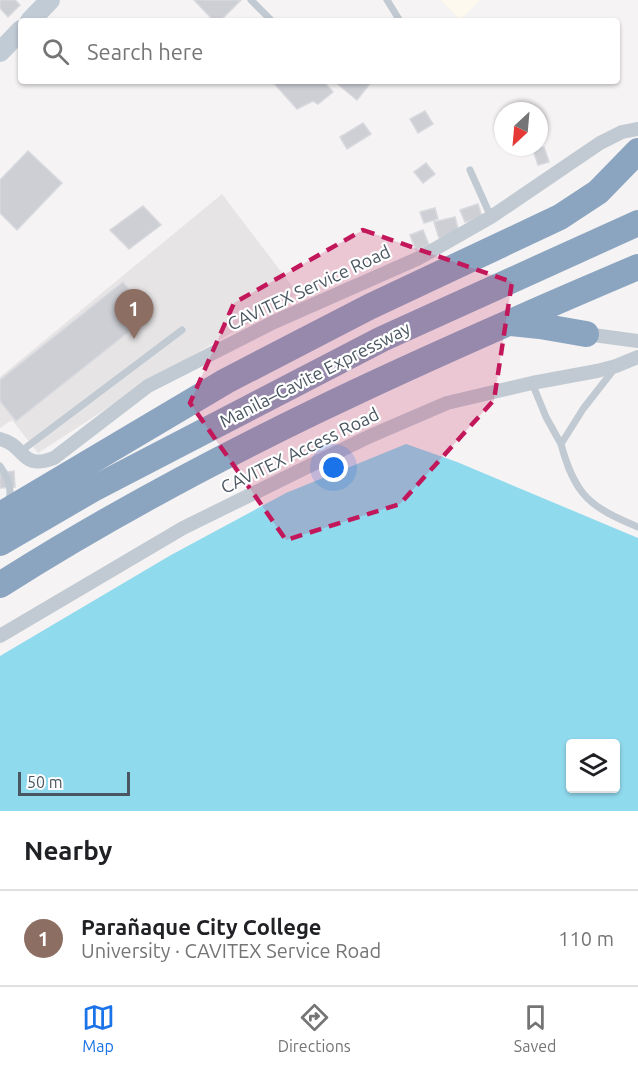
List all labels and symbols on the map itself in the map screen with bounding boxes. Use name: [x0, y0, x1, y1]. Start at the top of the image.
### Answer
north arrow: [494, 102, 548, 156]
street label: CAVITEX Service Road: [224, 241, 393, 334]
pin: 1: [114, 290, 154, 339]
street label: Manila–Cavite Expressway: [216, 317, 413, 431]
street label: CAVITEX Access Road: [217, 403, 382, 497]
your location: [319, 453, 348, 482]
scale bar: [18, 769, 130, 796]

